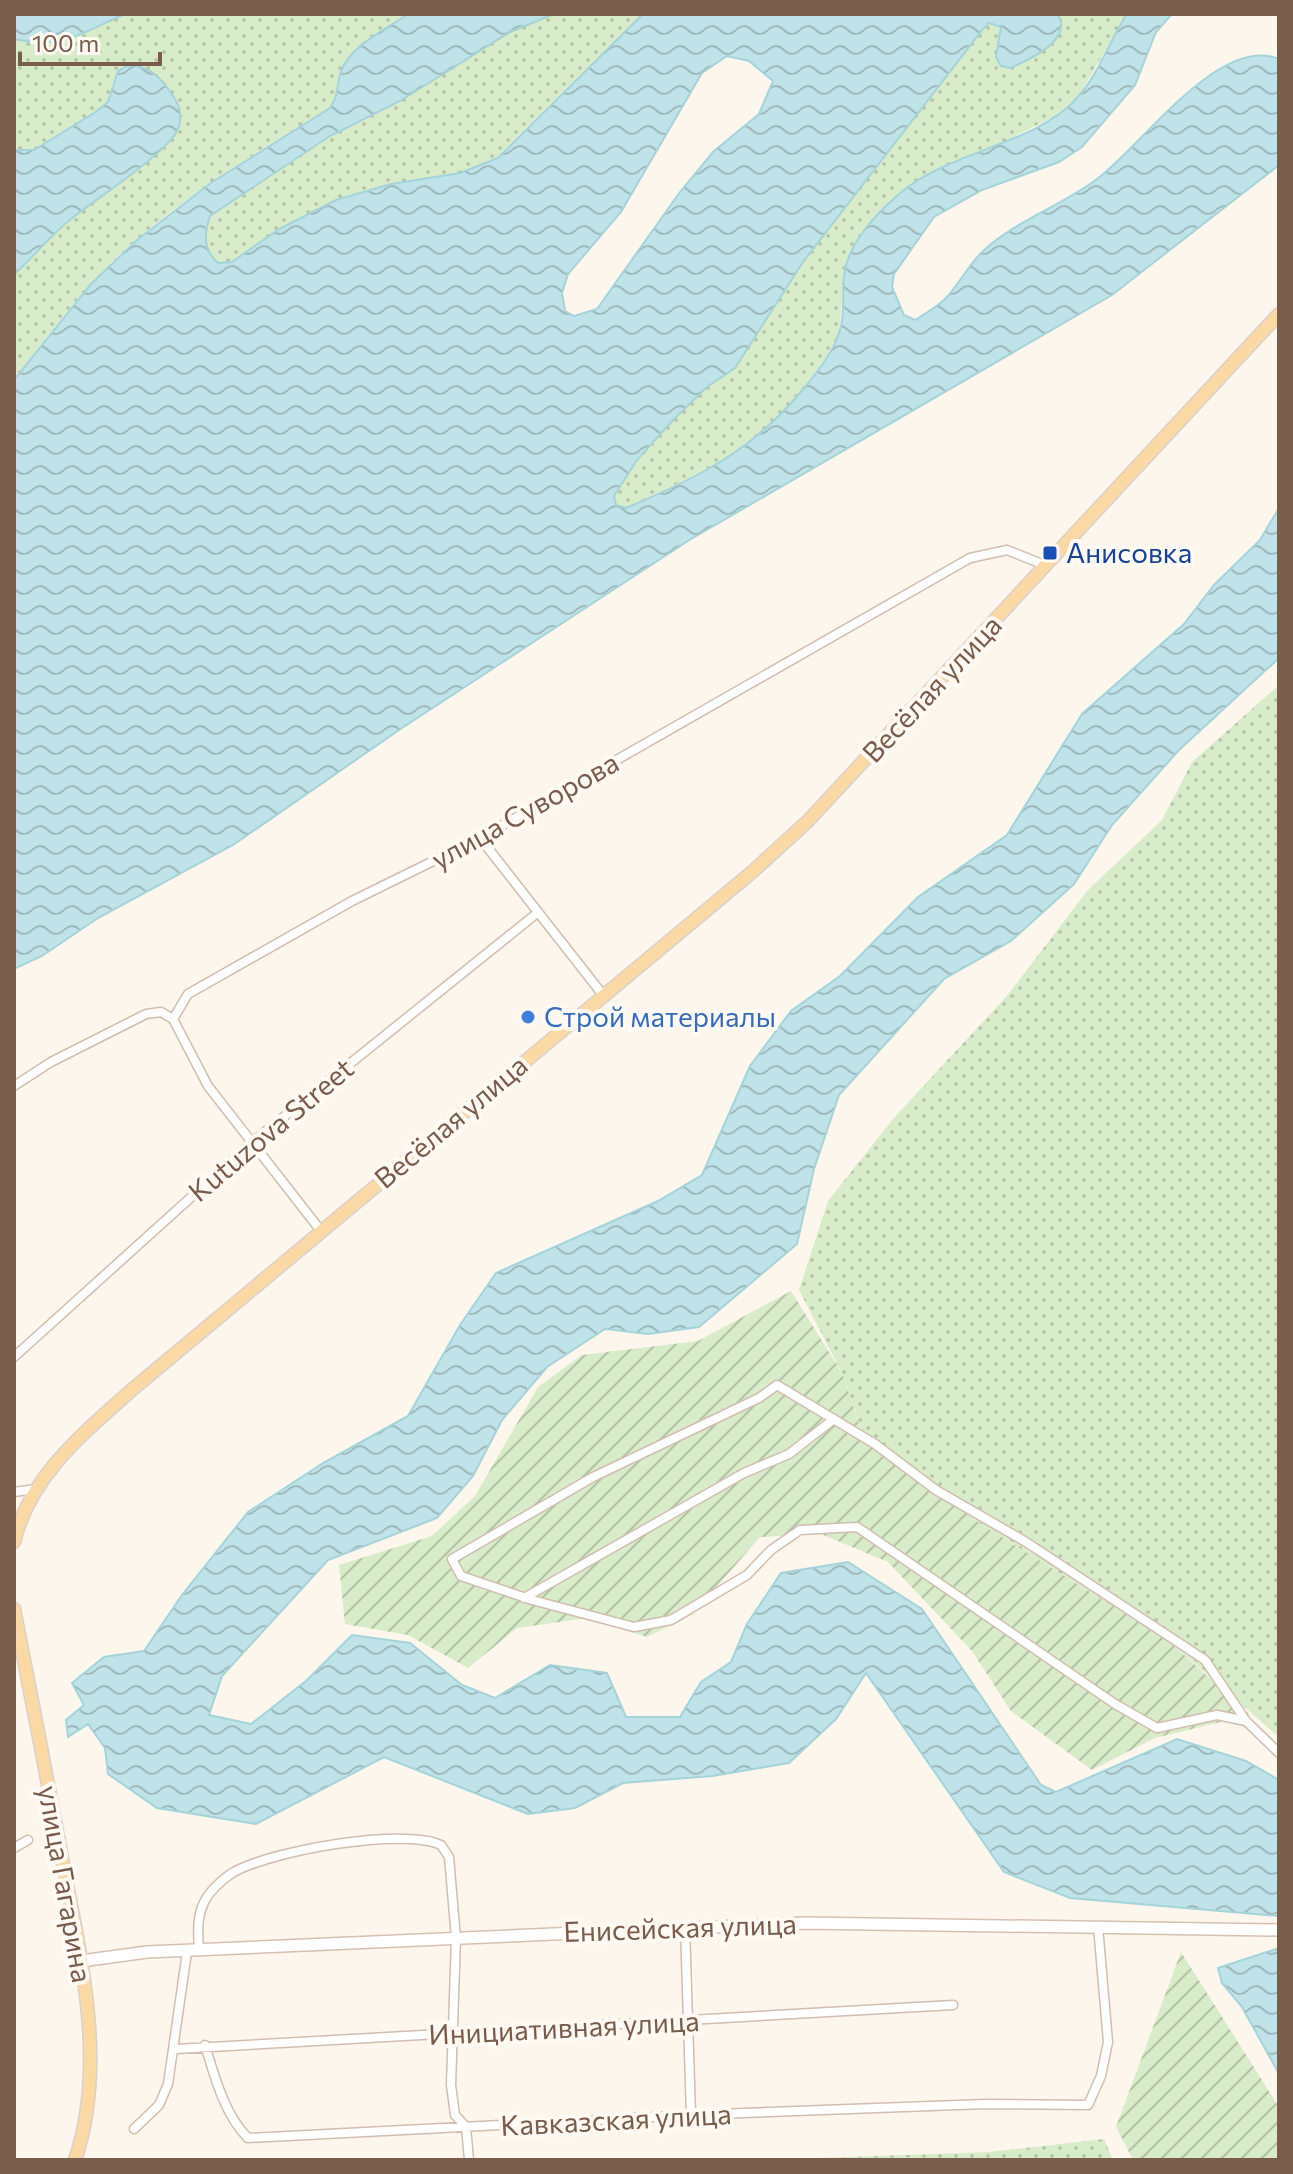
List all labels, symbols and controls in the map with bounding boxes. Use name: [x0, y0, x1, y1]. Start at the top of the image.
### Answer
scale bar: [20, 16, 160, 66]
text: 100 m: [32, 28, 99, 57]
place label: Анисовка: [1066, 535, 1192, 569]
marker: Анисовка: [1041, 544, 1059, 562]
street label: Весёлая улица: [854, 608, 1008, 769]
street label: улица Суворова: [425, 745, 624, 876]
place label: Строй материалы: [544, 999, 776, 1033]
marker: Строй материалы: [519, 1008, 537, 1026]
street label: Весёлая улица: [367, 1048, 534, 1195]
street label: Kutuzova Street: [181, 1050, 360, 1208]
street label: улица Гагарина: [32, 1783, 100, 1985]
street label: Енисейская улица: [563, 1906, 797, 1948]
street label: Инициативная улица: [428, 2003, 700, 2051]
street label: Кавказская улица: [500, 2096, 732, 2142]

